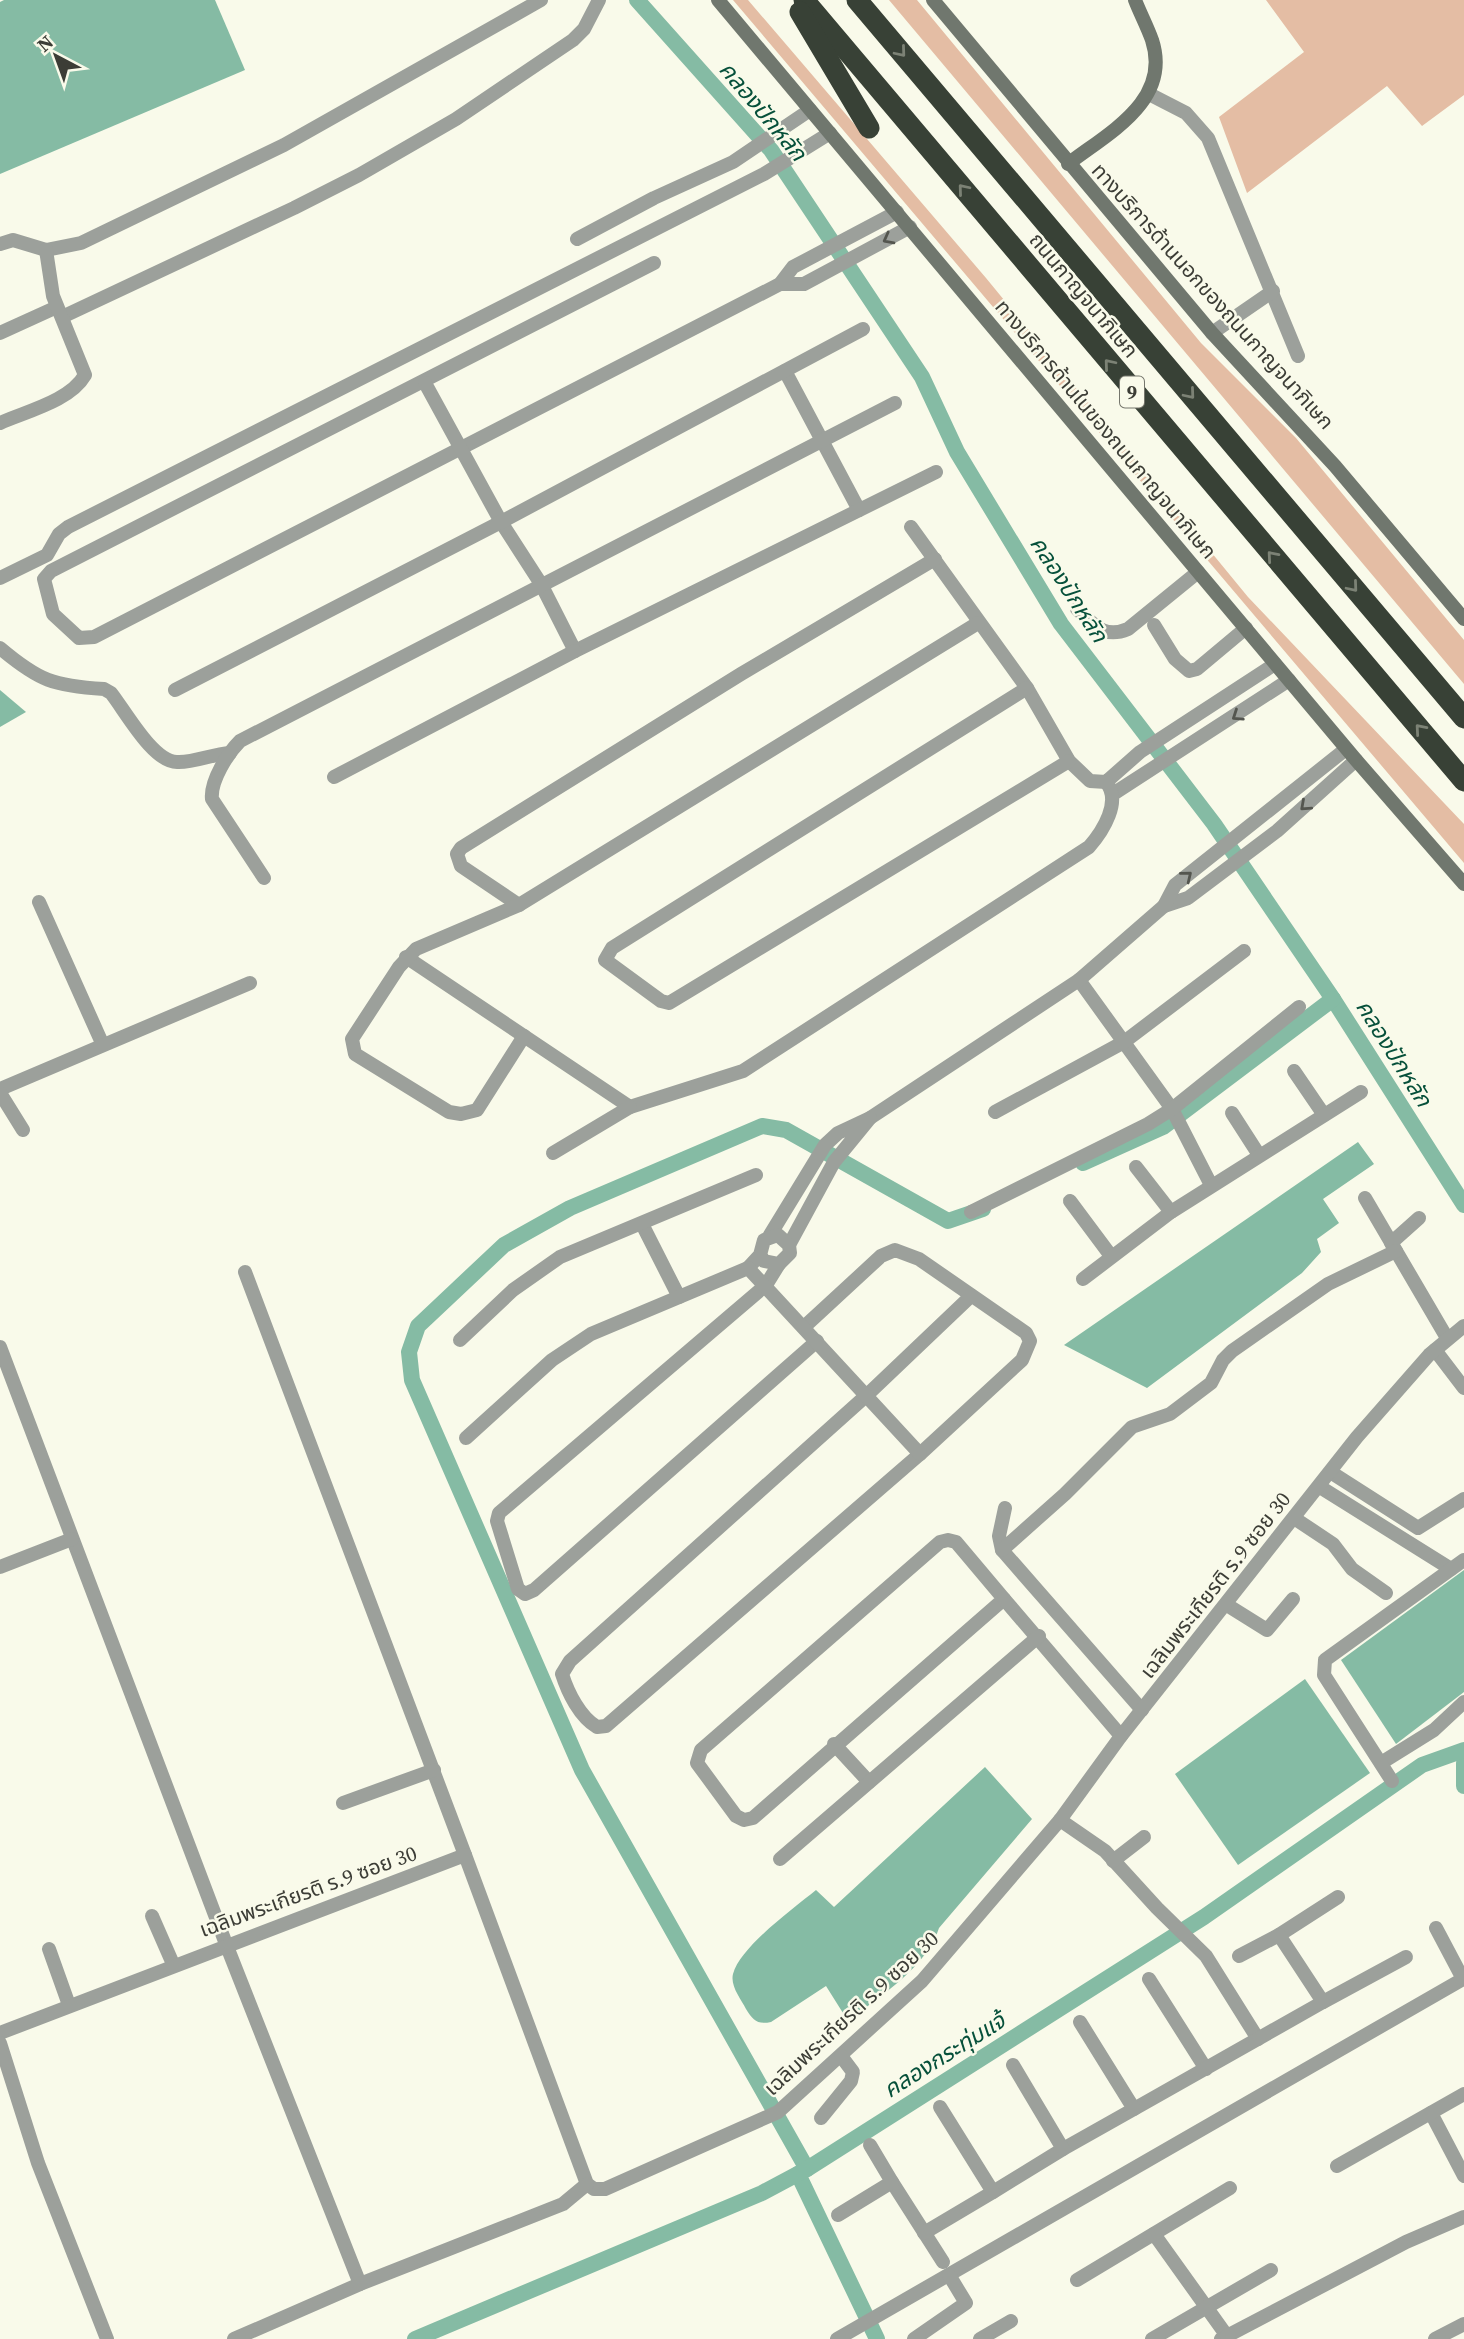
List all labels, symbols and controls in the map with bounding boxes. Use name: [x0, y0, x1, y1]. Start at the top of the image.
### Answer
north arrow: [21, 21, 91, 91]
text: N: [31, 29, 59, 58]
one-way arrow: [893, 44, 905, 57]
water label: คลองปักหลัก: [712, 54, 815, 169]
street label: ทางบริการด้านนอกของถนนกาญจนาภิเษก: [1085, 156, 1341, 436]
one-way arrow: [959, 185, 971, 198]
street label: ถนนกาญจนาภิเษก: [1023, 226, 1145, 364]
one-way arrow: [883, 231, 895, 244]
street label: ทางบริการด้านในของถนนกาญจนาภิเษก: [989, 293, 1223, 565]
one-way arrow: [1105, 359, 1117, 372]
road number: 9: [1120, 376, 1144, 408]
one-way arrow: [1182, 386, 1194, 399]
water label: คลองปักหลัก: [1023, 530, 1116, 649]
one-way arrow: [1268, 551, 1280, 564]
one-way arrow: [1345, 578, 1357, 591]
one-way arrow: [1231, 708, 1244, 721]
one-way arrow: [1416, 724, 1428, 737]
one-way arrow: [1300, 798, 1313, 810]
one-way arrow: [1178, 872, 1191, 884]
water label: คลองปักหลัก: [1348, 993, 1440, 1114]
street label: เฉลิมพระเกียรติ ร.9 ซอย 30: [1133, 1486, 1297, 1684]
street label: เฉลิมพระเกียรติ ร.9 ซอย 30: [195, 1838, 421, 1944]
street label: เฉลิมพระเกียรติ ร.9 ซอย 30: [757, 1924, 945, 2102]
water label: คลองกระทุ่มแจ้: [877, 2003, 1014, 2105]

